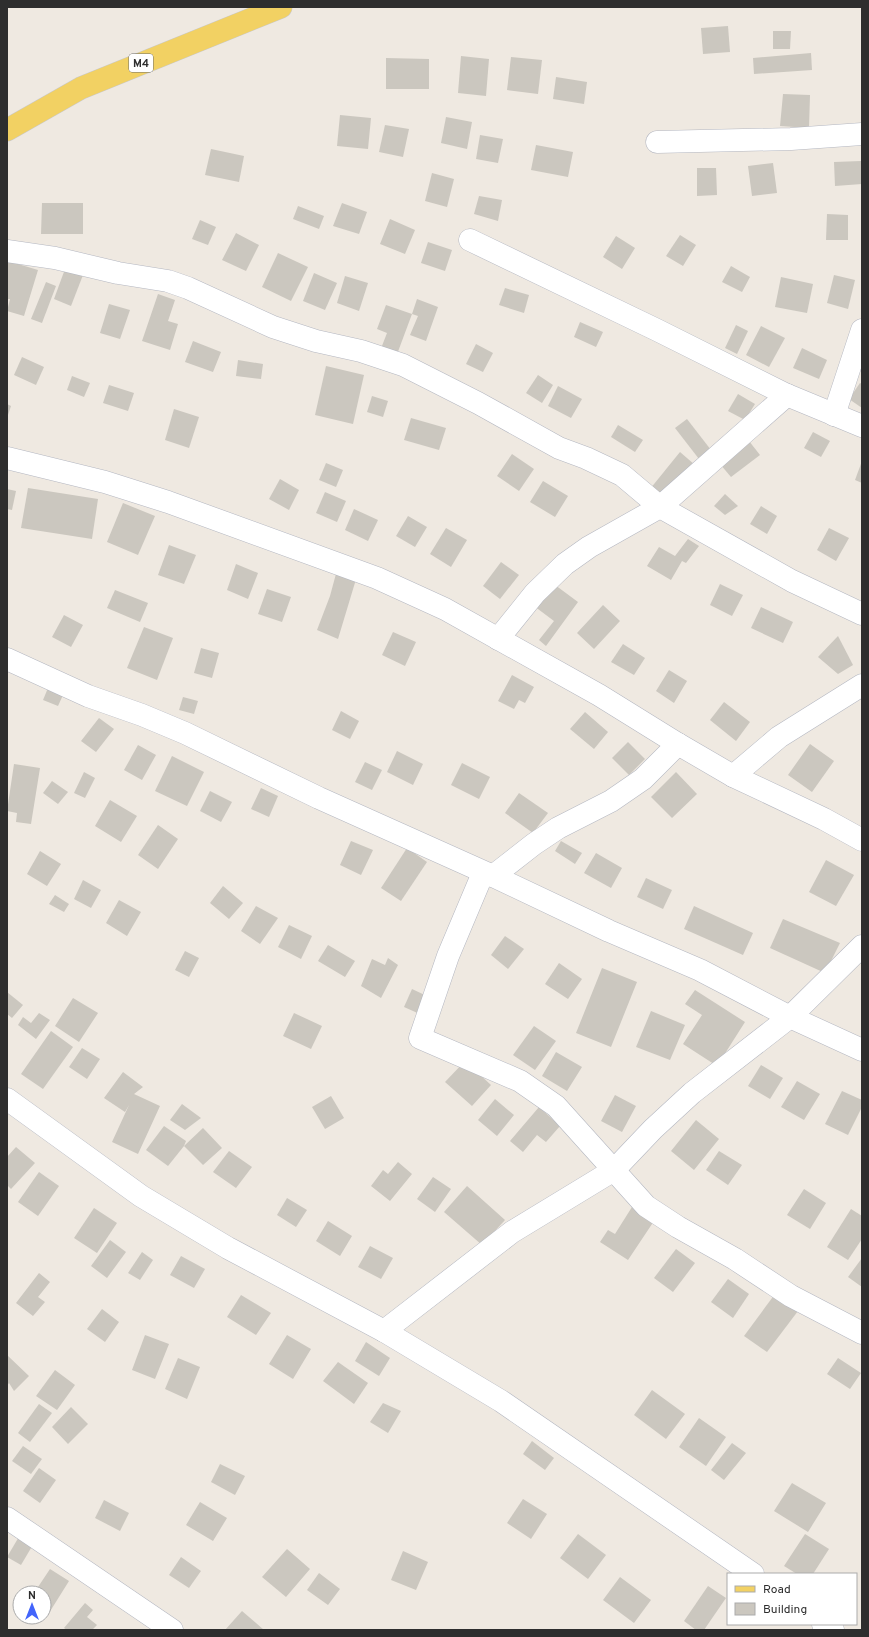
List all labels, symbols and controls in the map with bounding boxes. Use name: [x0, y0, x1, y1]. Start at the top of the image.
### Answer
road number: M4: [129, 54, 153, 72]
legend: [727, 1573, 857, 1625]
text: Road: [763, 1582, 791, 1598]
north arrow: [12, 1585, 52, 1625]
text: N: [28, 1589, 36, 1603]
text: Building: [763, 1602, 807, 1618]

